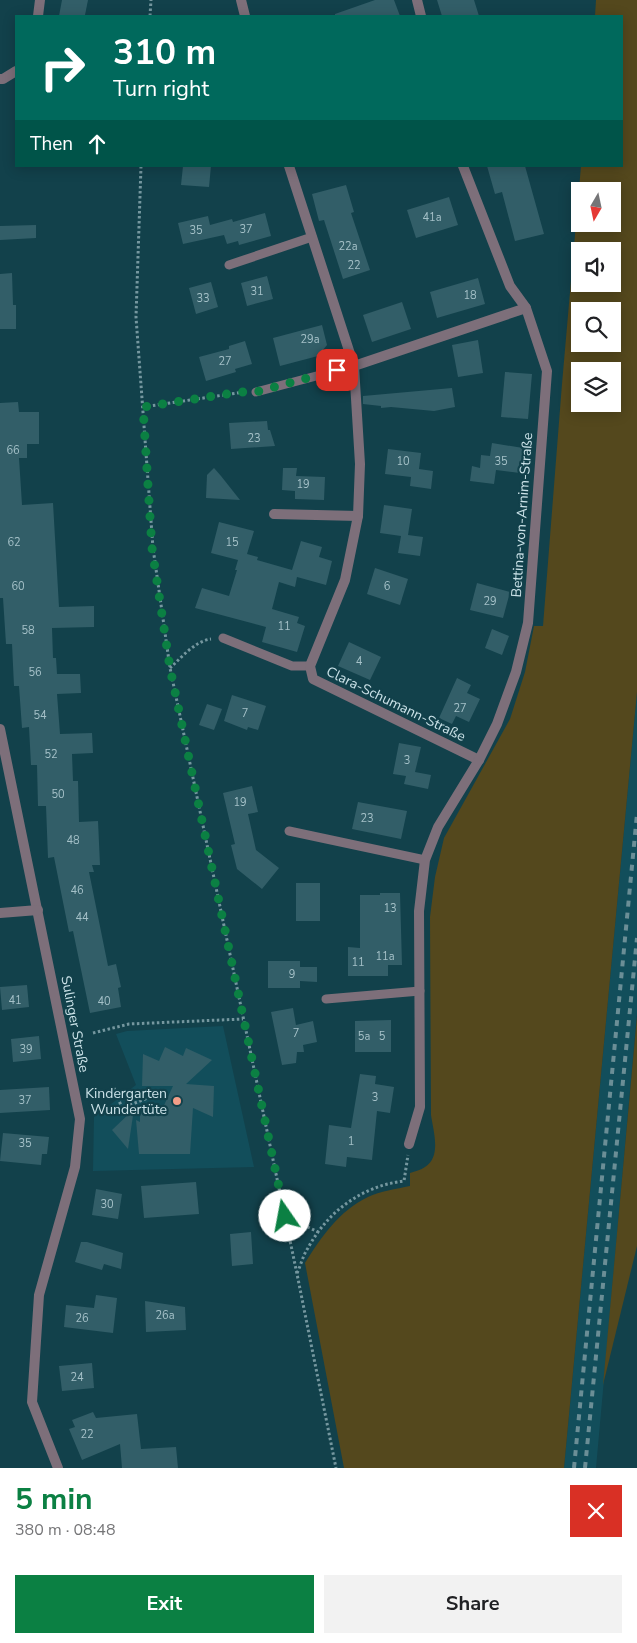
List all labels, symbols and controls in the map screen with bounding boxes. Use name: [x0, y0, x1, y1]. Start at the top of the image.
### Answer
text: 310 m: [113, 29, 216, 76]
icon: right: [30, 35, 95, 100]
text: Turn right: [113, 74, 209, 104]
icon: ahead: [83, 130, 111, 158]
text: Then: [30, 131, 73, 157]
north arrow: [571, 182, 621, 232]
map controls: [571, 182, 621, 412]
house number: 41a: [422, 210, 442, 225]
house number: 37: [239, 222, 253, 237]
house number: 35: [189, 223, 203, 238]
house number: 22a: [338, 239, 358, 254]
button: sound: [571, 242, 621, 292]
house number: 22: [347, 258, 361, 273]
house number: 31: [250, 284, 264, 299]
house number: 18: [463, 288, 477, 303]
house number: 33: [196, 291, 210, 306]
button: search: [571, 302, 621, 352]
house number: 29a: [300, 332, 320, 347]
pin: [316, 349, 358, 391]
house number: 27: [218, 354, 232, 369]
icon: arrive: [323, 356, 351, 384]
button: layers: [571, 362, 621, 412]
house number: 23: [247, 431, 261, 446]
street label: Bettina-von-Arnim-Straße: [507, 432, 537, 598]
house number: 66: [6, 443, 20, 458]
house number: 10: [396, 454, 410, 469]
house number: 35: [494, 454, 508, 469]
house number: 19: [296, 477, 310, 492]
house number: 62: [7, 535, 21, 550]
house number: 15: [225, 535, 239, 550]
house number: 60: [11, 579, 25, 594]
house number: 6: [384, 579, 391, 594]
house number: 29: [483, 594, 497, 609]
house number: 11: [277, 619, 291, 634]
house number: 58: [21, 623, 35, 638]
house number: 4: [356, 654, 363, 669]
street label: Clara-Schumann-Straße: [323, 662, 469, 746]
house number: 56: [28, 665, 42, 680]
house number: 27: [453, 701, 467, 716]
house number: 7: [242, 706, 248, 721]
house number: 54: [33, 708, 47, 723]
house number: 52: [44, 747, 58, 762]
house number: 3: [404, 753, 410, 768]
house number: 50: [51, 787, 65, 802]
house number: 19: [233, 795, 247, 810]
house number: 23: [360, 811, 374, 826]
house number: 48: [66, 833, 80, 848]
house number: 46: [70, 883, 84, 898]
house number: 13: [383, 901, 397, 916]
house number: 44: [75, 910, 89, 925]
house number: 11a: [375, 949, 395, 964]
house number: 11: [351, 955, 365, 970]
house number: 9: [289, 967, 295, 982]
street label: Sulinger Straße: [56, 974, 94, 1074]
house number: 41: [8, 993, 22, 1008]
house number: 40: [97, 994, 111, 1009]
house number: 7: [293, 1026, 299, 1041]
house number: 5a: [358, 1029, 370, 1044]
house number: 5: [379, 1029, 386, 1044]
house number: 39: [19, 1042, 33, 1057]
place label: Kindergarten Wundertüte: [85, 1084, 167, 1119]
house number: 3: [372, 1090, 378, 1105]
house number: 37: [18, 1093, 32, 1108]
marker: Kindergarten Wundertüte: [171, 1095, 183, 1107]
house number: 1: [348, 1134, 354, 1149]
house number: 35: [18, 1136, 32, 1151]
position arrow: [258, 1189, 310, 1241]
house number: 30: [100, 1197, 114, 1212]
house number: 26a: [155, 1308, 175, 1323]
house number: 26: [75, 1311, 89, 1326]
house number: 24: [70, 1370, 84, 1385]
house number: 22: [80, 1427, 94, 1442]
text: 5 min: [15, 1479, 93, 1520]
button: close: [570, 1485, 622, 1537]
text: 380 m · 08:48: [15, 1519, 116, 1541]
button: Exit: [15, 1575, 314, 1633]
button: Share: [324, 1575, 622, 1633]

